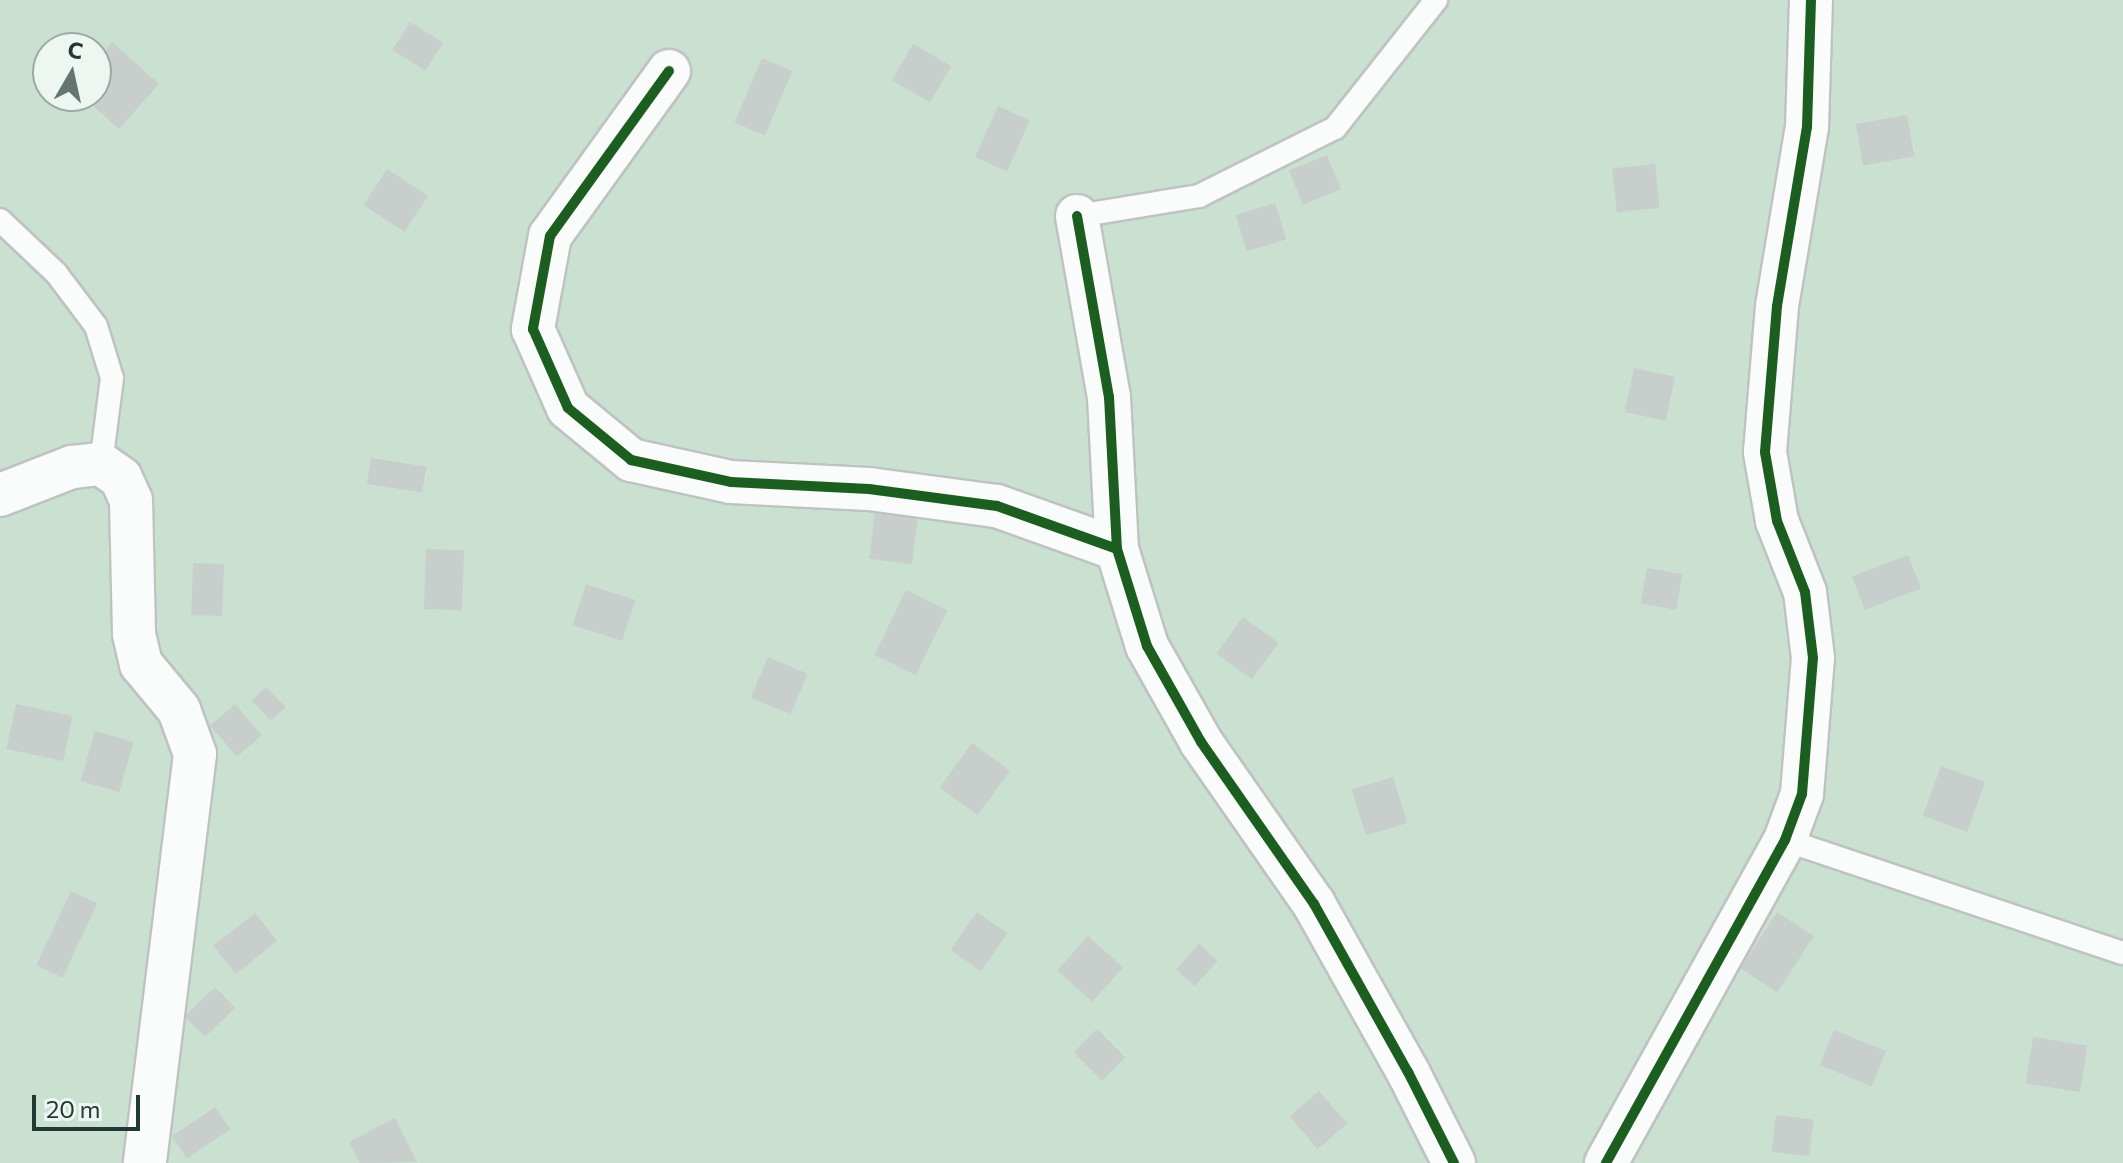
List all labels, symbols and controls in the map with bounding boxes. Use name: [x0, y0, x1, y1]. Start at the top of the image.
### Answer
north arrow: [32, 32, 112, 112]
text: С: [66, 35, 85, 64]
scale bar: [36, 1079, 144, 1129]
text: 20 m: [46, 1094, 100, 1123]

